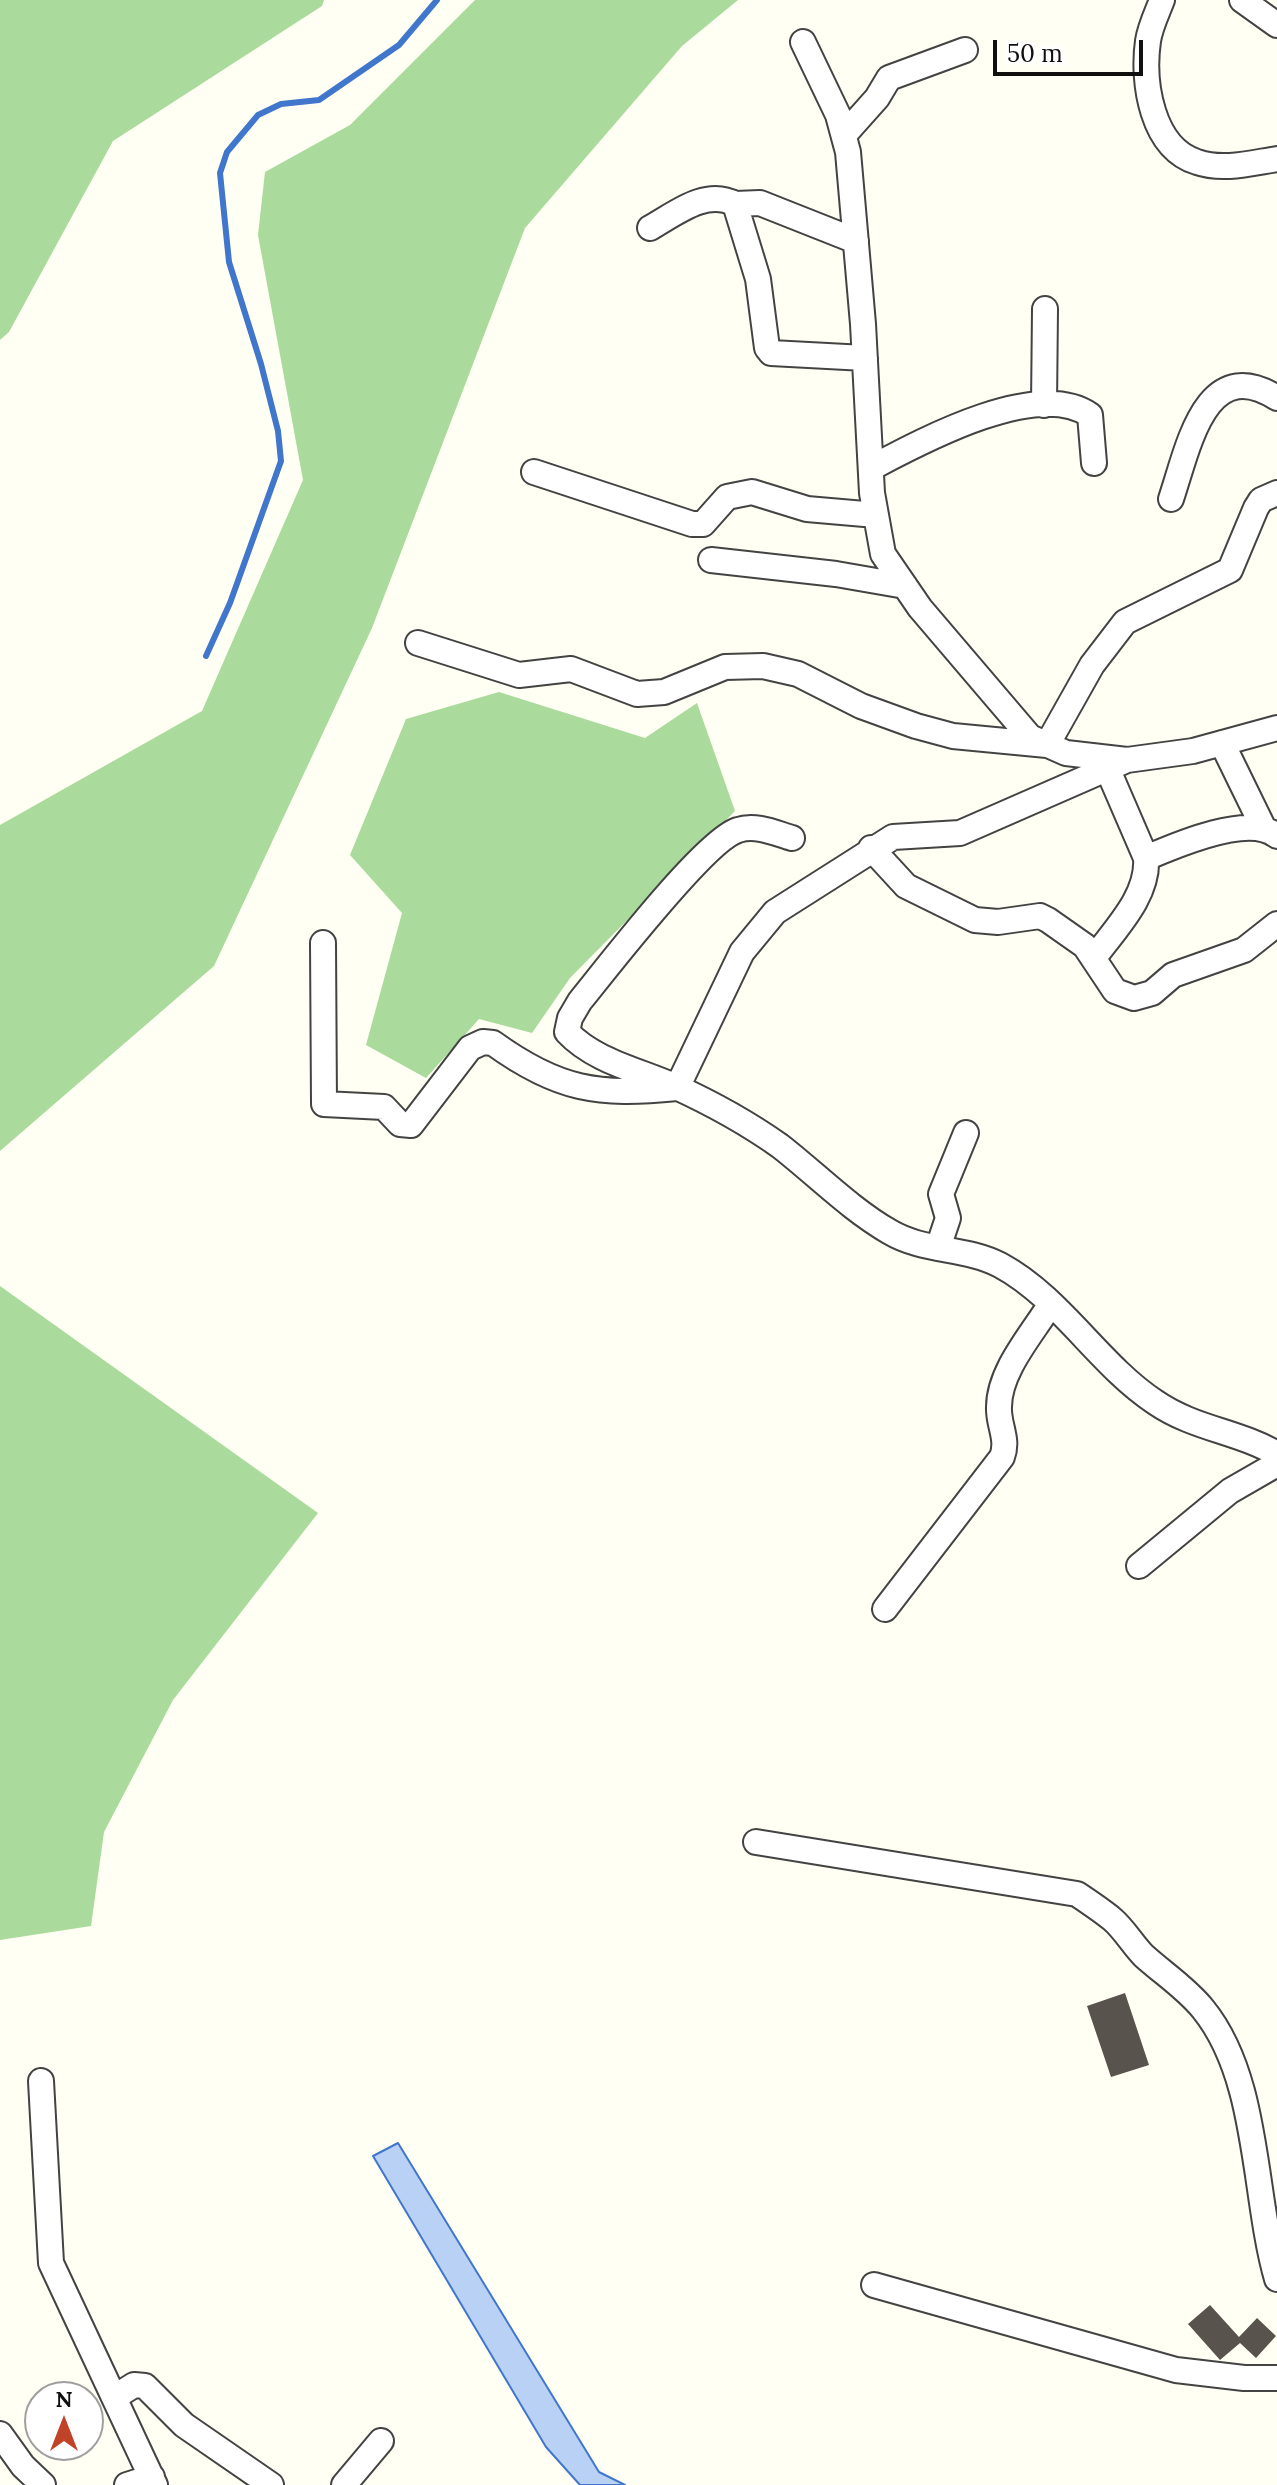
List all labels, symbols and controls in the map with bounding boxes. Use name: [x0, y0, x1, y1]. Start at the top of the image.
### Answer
scale bar: [997, 24, 1147, 74]
text: 50 m: [1007, 38, 1063, 69]
north arrow: [24, 2381, 104, 2461]
text: N: [55, 2385, 73, 2413]

